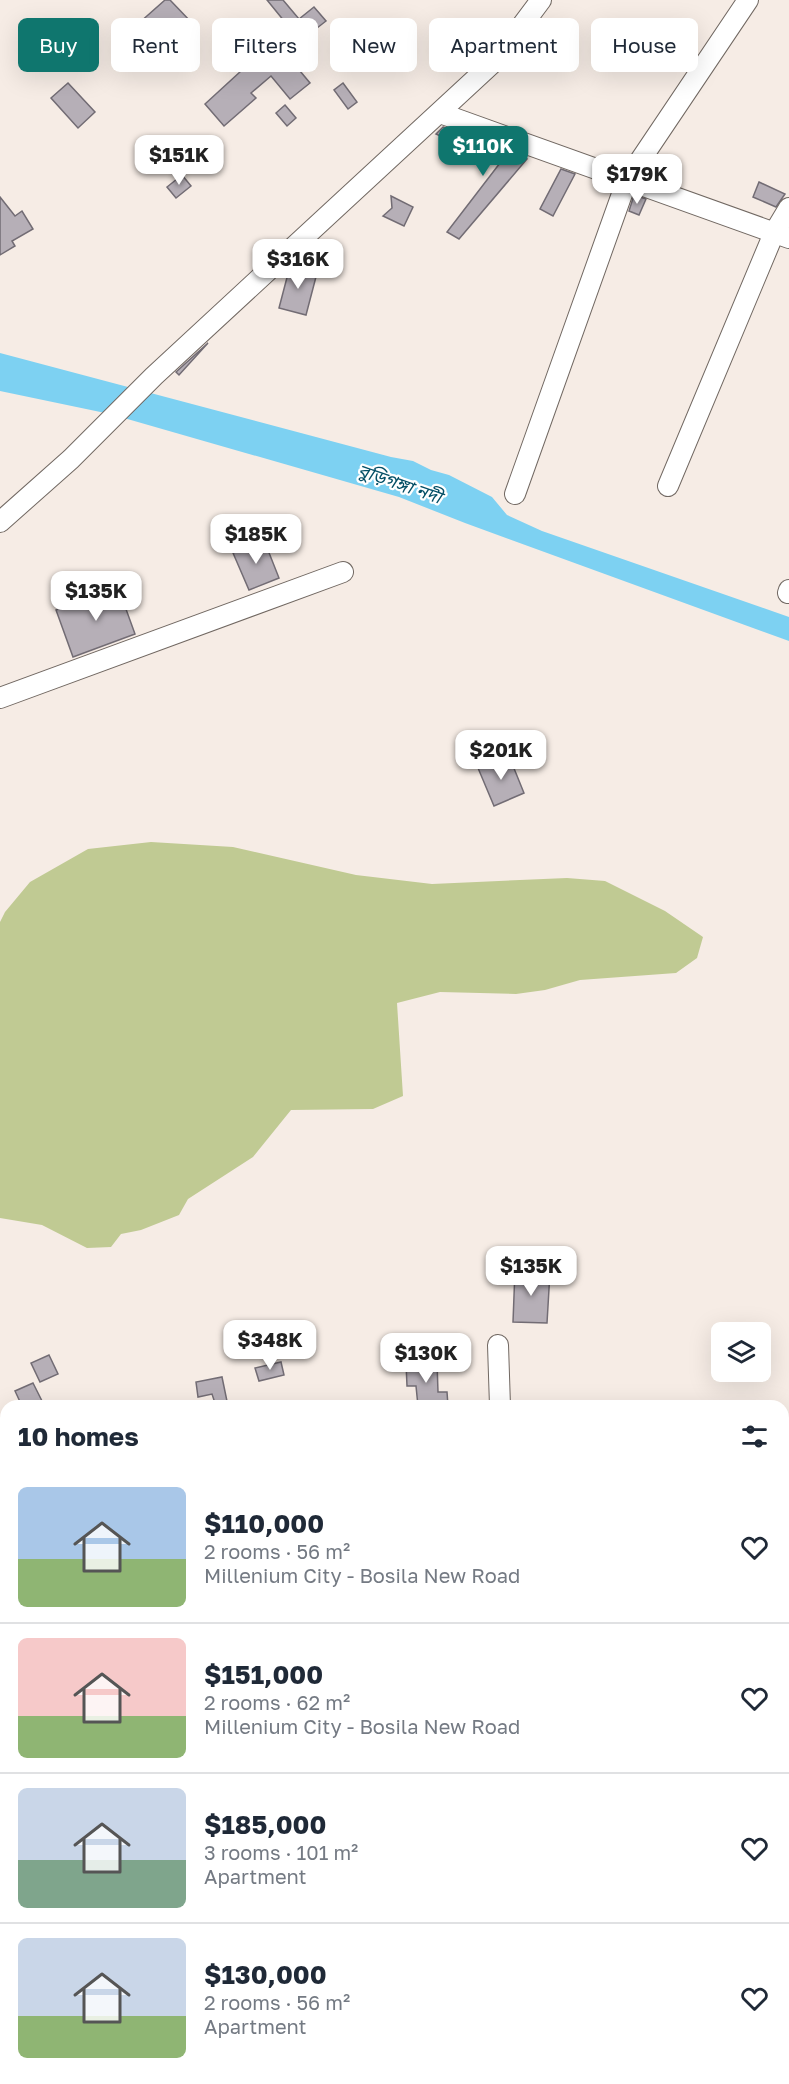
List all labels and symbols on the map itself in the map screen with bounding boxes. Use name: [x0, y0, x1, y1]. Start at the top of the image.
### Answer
pin: $110K: [441, 126, 525, 177]
pin: $151K: [137, 135, 221, 186]
pin: $179K: [595, 154, 679, 205]
pin: $316K: [256, 239, 340, 290]
water label: বুড়িগঙ্গা নদী: [355, 458, 448, 510]
pin: $185K: [214, 514, 298, 565]
pin: $135K: [54, 571, 138, 622]
pin: $201K: [459, 730, 543, 781]
pin: $135K: [489, 1246, 573, 1297]
pin: $348K: [228, 1320, 312, 1371]
pin: $130K: [384, 1333, 468, 1384]

